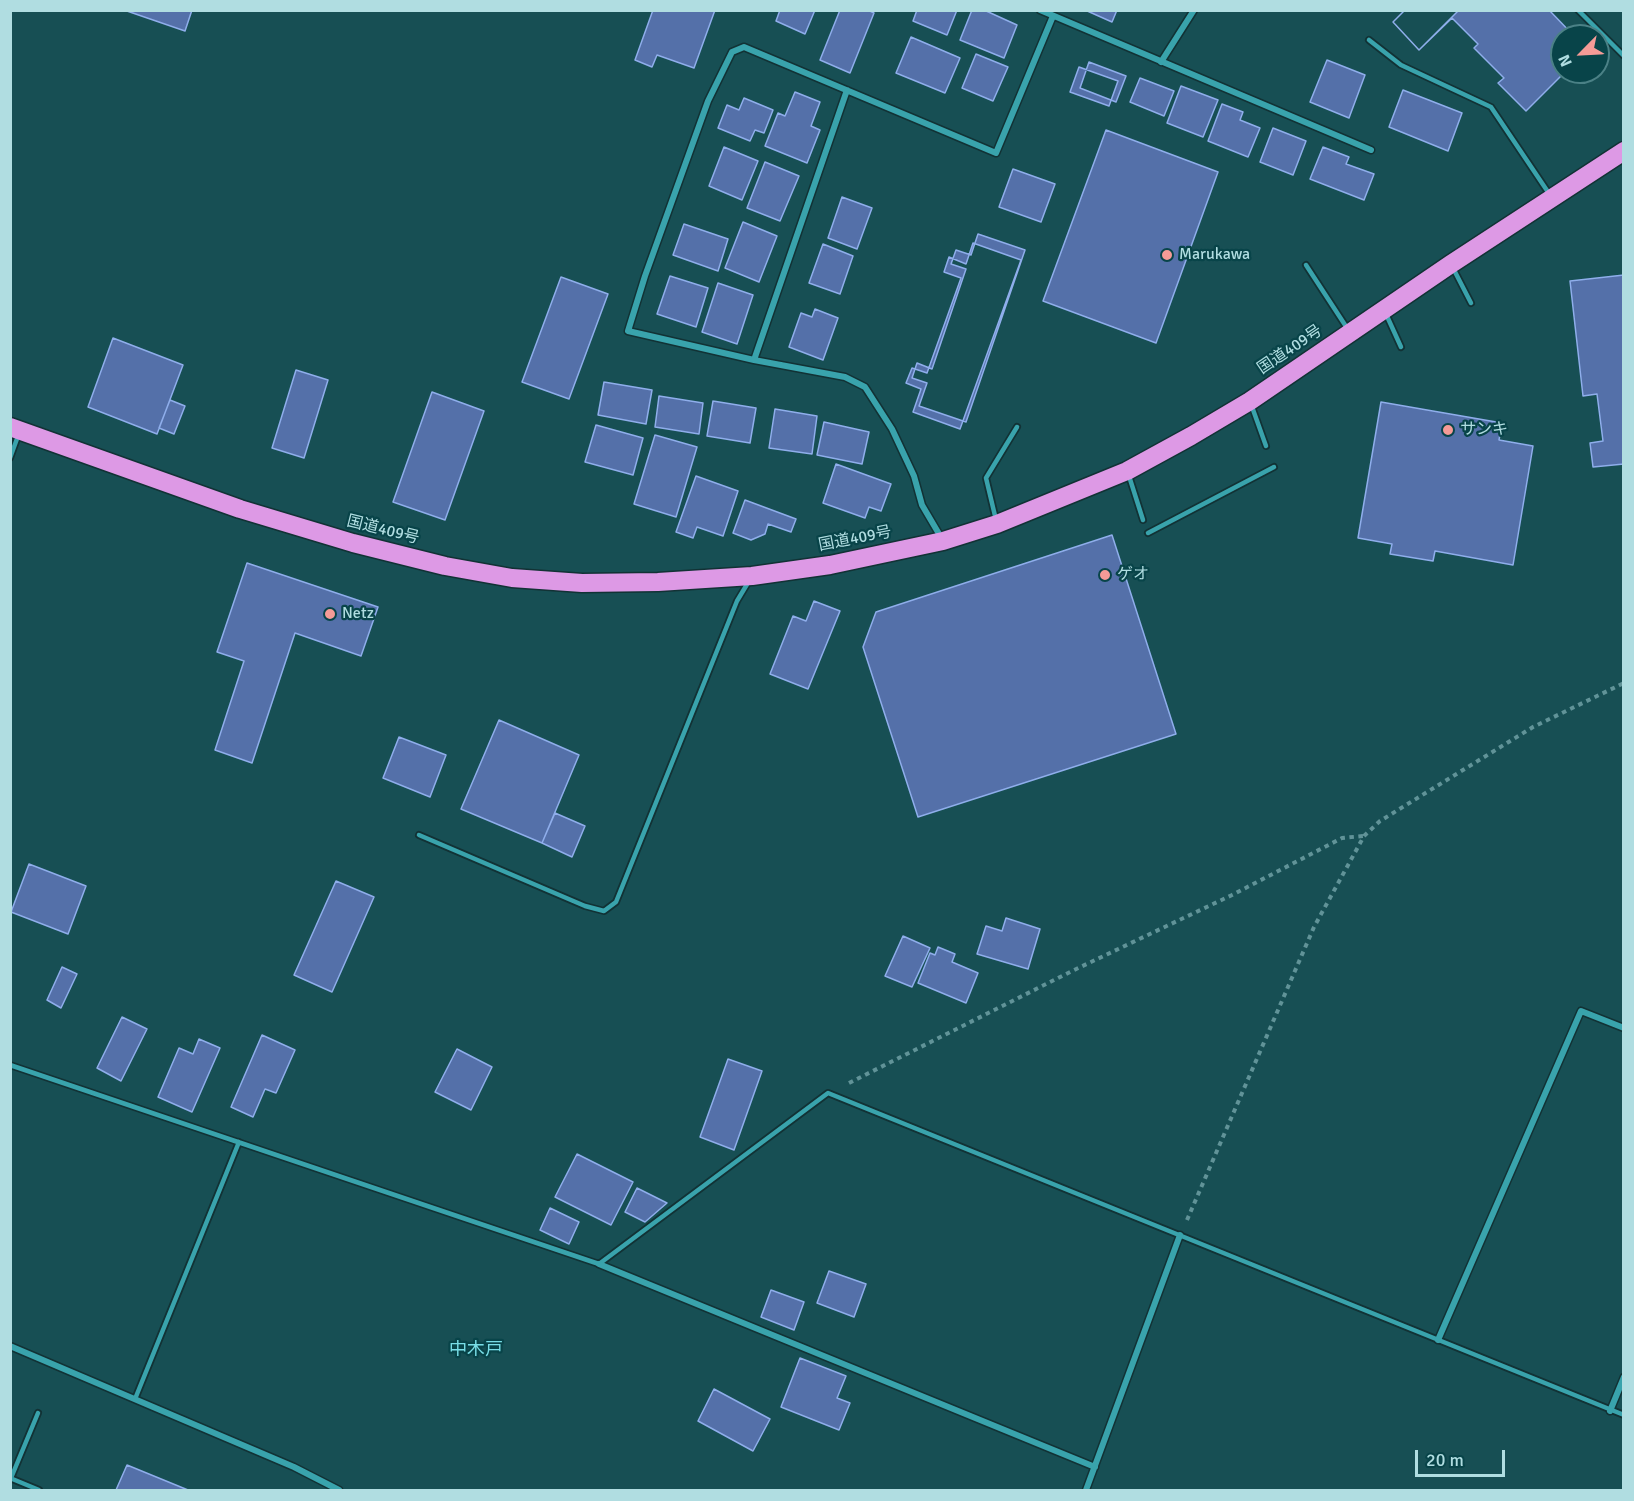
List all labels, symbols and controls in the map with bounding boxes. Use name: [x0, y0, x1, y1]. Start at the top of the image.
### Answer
north arrow: [1550, 24, 1610, 84]
text: N: [1554, 51, 1577, 70]
place label: Marukawa: [1179, 245, 1250, 265]
marker: Marukawa: [1160, 248, 1174, 262]
street label: 国道409号: [1254, 321, 1326, 379]
place label: サンキ: [1460, 420, 1508, 440]
marker: サンキ: [1441, 423, 1455, 437]
street label: 国道409号: [345, 512, 421, 548]
street label: 国道409号: [817, 523, 893, 555]
place label: ゲオ: [1117, 565, 1149, 585]
marker: ゲオ: [1098, 568, 1112, 582]
place label: Netz: [342, 604, 374, 624]
marker: Netz: [323, 607, 337, 621]
district label: 中木戸: [449, 1339, 503, 1361]
scale bar: [1418, 1438, 1508, 1476]
text: 20 m: [1426, 1449, 1464, 1471]

